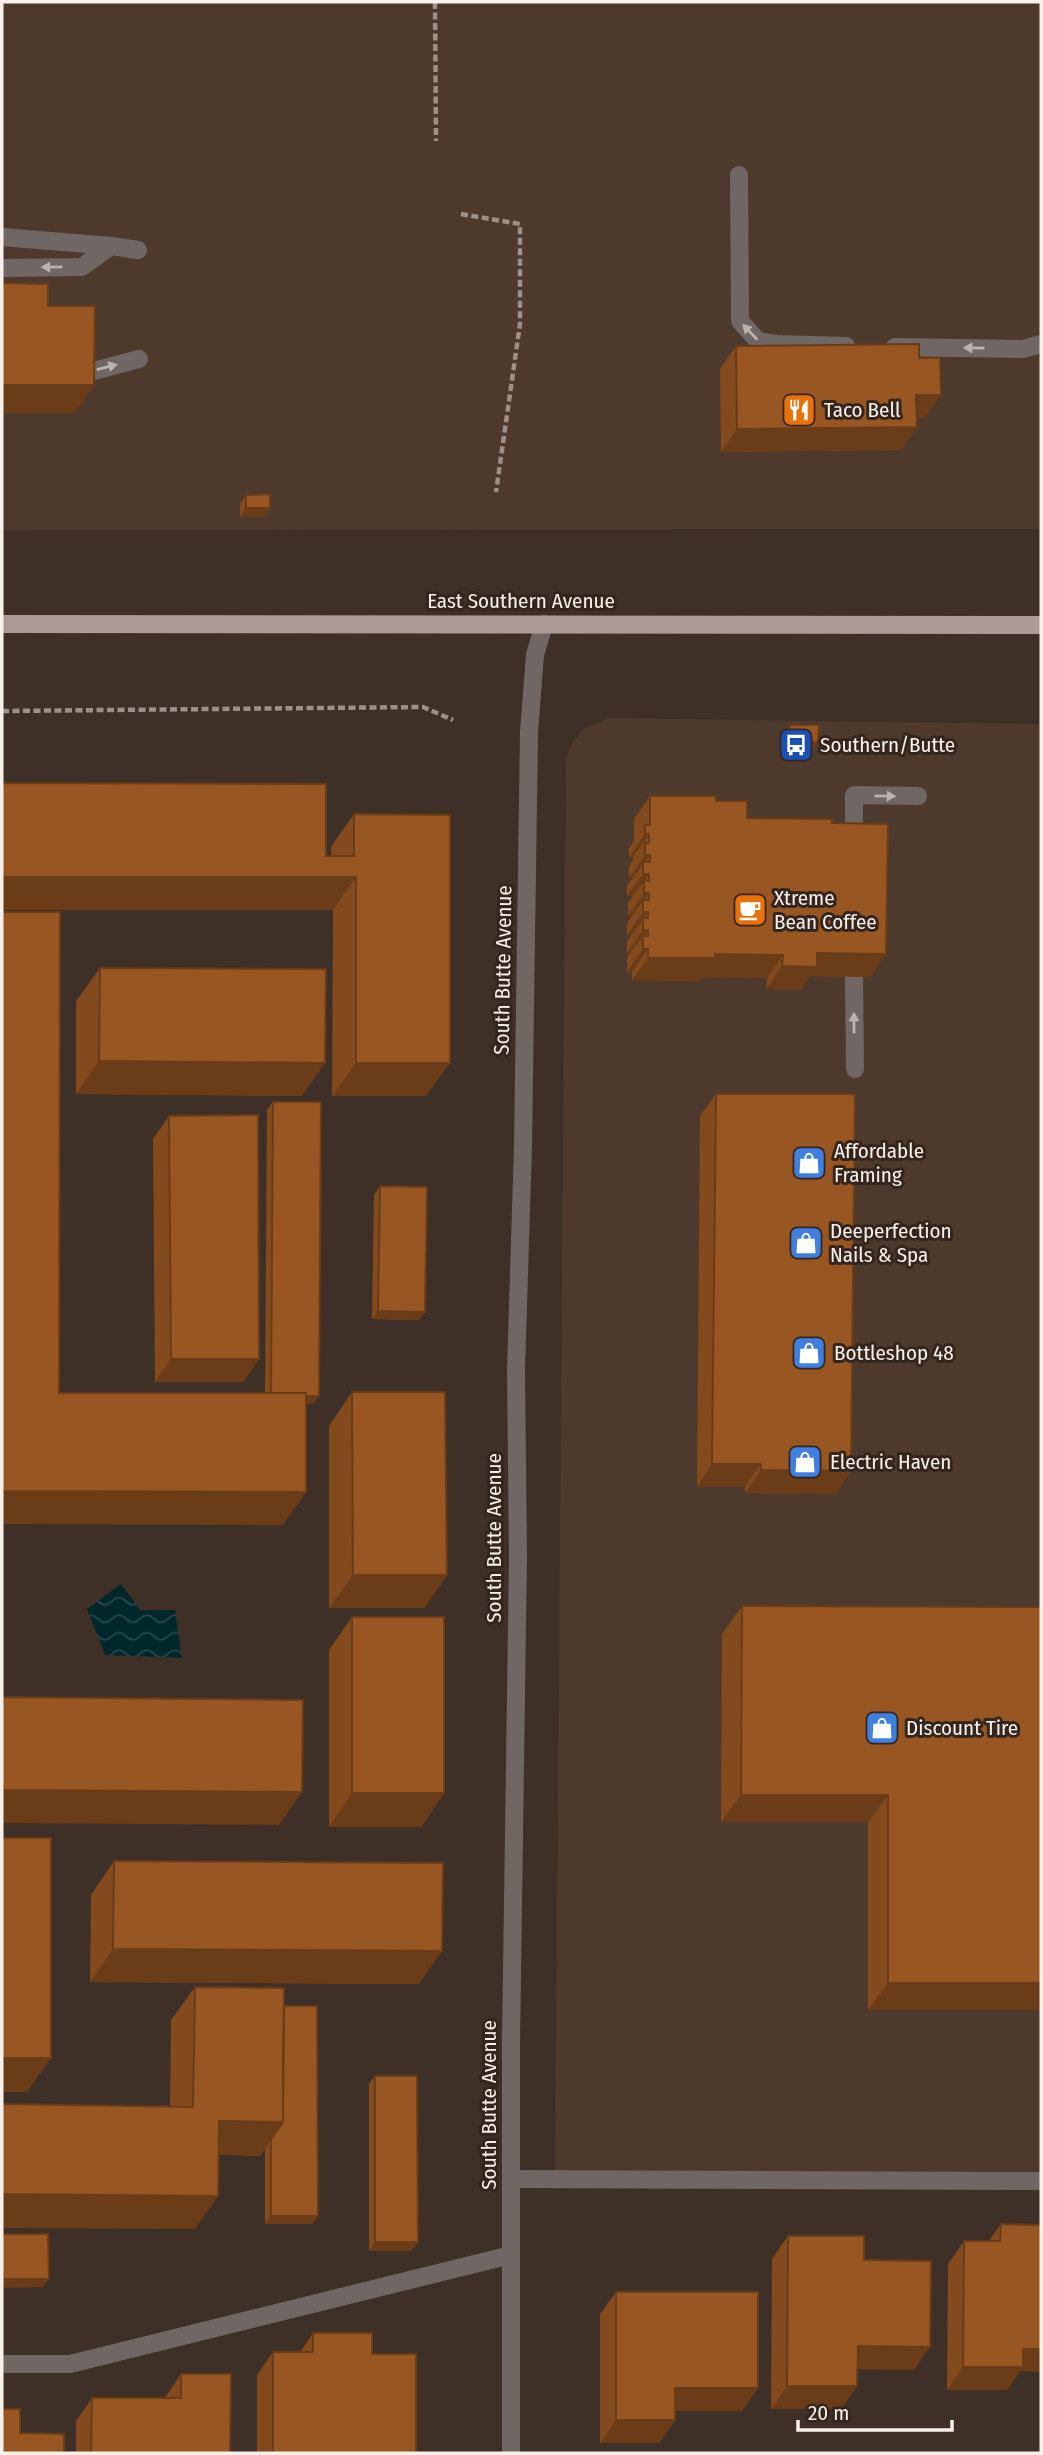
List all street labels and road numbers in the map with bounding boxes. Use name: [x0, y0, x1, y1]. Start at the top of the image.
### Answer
street label: East Southern Avenue: [427, 588, 615, 614]
street label: South Butte Avenue: [489, 885, 517, 1055]
street label: South Butte Avenue: [481, 1453, 507, 1623]
street label: South Butte Avenue: [476, 2020, 502, 2190]

